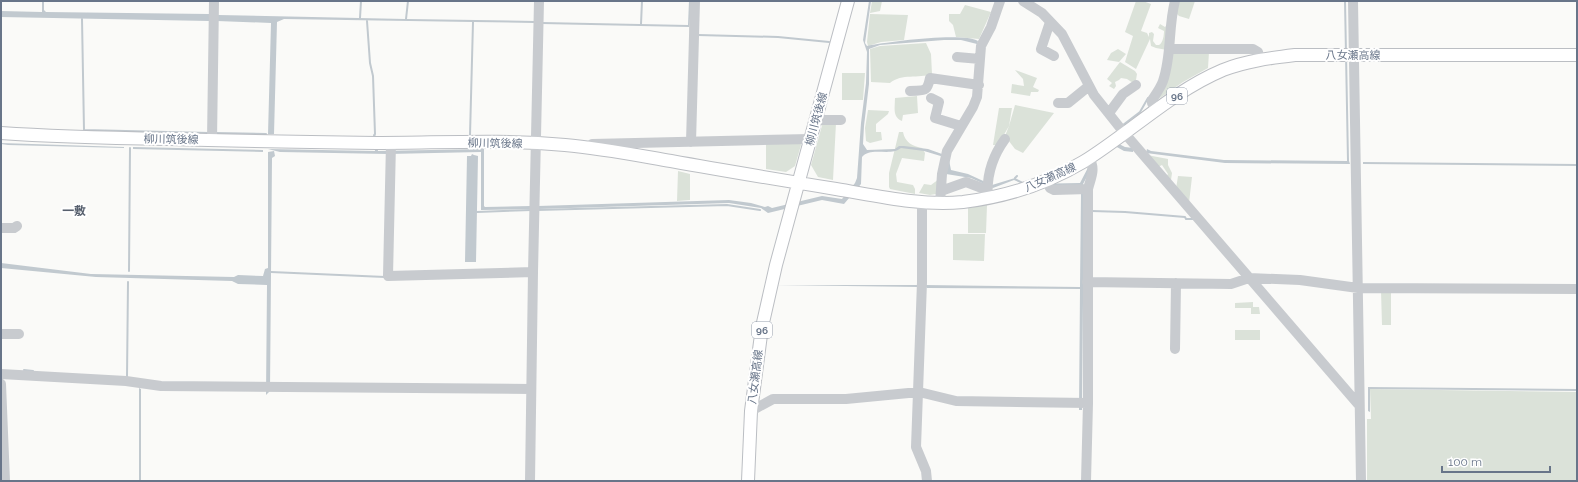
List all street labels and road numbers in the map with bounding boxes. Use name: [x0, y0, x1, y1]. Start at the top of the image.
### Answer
street label: 八女瀬高線: [1326, 49, 1381, 62]
road number: 96: [1167, 88, 1187, 104]
street label: 柳川筑後線: [803, 91, 830, 147]
street label: 柳川筑後線: [143, 133, 199, 146]
street label: 柳川筑後線: [467, 137, 523, 150]
street label: 八女瀬高線: [1022, 160, 1078, 195]
road number: 96: [752, 322, 772, 338]
street label: 八女瀬高線: [746, 349, 765, 405]

